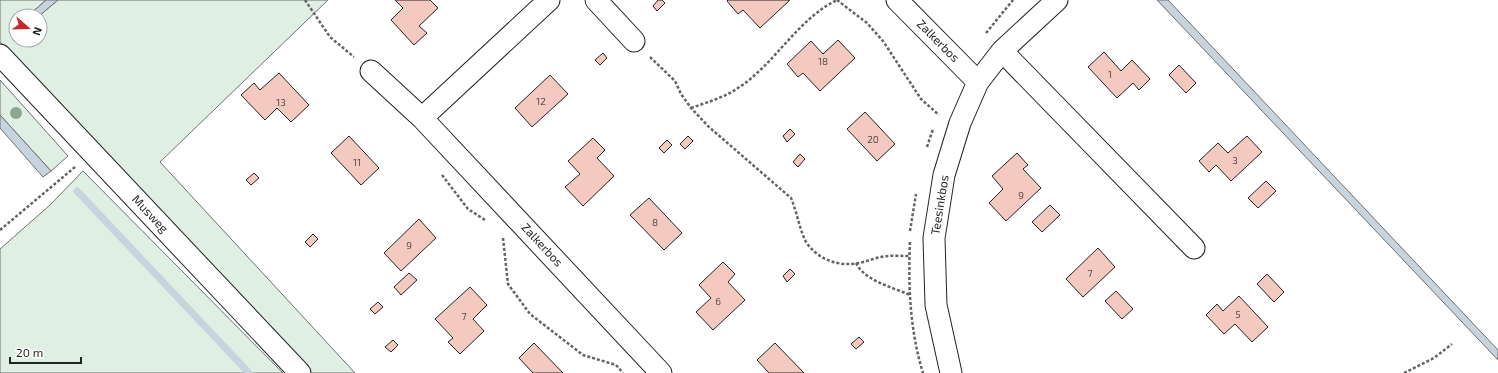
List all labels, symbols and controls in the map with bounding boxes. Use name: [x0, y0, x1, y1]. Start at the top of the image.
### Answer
north arrow: [8, 8, 48, 48]
street label: Zalkerbos: [915, 16, 963, 64]
text: N: [30, 26, 45, 38]
house number: 18: [818, 55, 828, 67]
house number: 1: [1108, 68, 1112, 80]
house number: 12: [536, 95, 546, 107]
house number: 13: [276, 96, 286, 108]
house number: 20: [867, 133, 879, 145]
house number: 3: [1232, 154, 1238, 166]
house number: 11: [353, 156, 361, 168]
street label: Teesinkbos: [927, 174, 951, 236]
house number: 9: [1018, 189, 1024, 201]
street label: Musweg: [130, 192, 172, 235]
house number: 8: [652, 216, 658, 228]
street label: Zalkerbos: [519, 220, 566, 269]
house number: 9: [406, 239, 412, 251]
house number: 7: [1087, 267, 1093, 279]
house number: 6: [715, 295, 721, 307]
house number: 5: [1235, 308, 1241, 320]
house number: 7: [461, 310, 467, 322]
scale bar: [10, 339, 81, 365]
text: 20 m: [16, 345, 43, 359]

